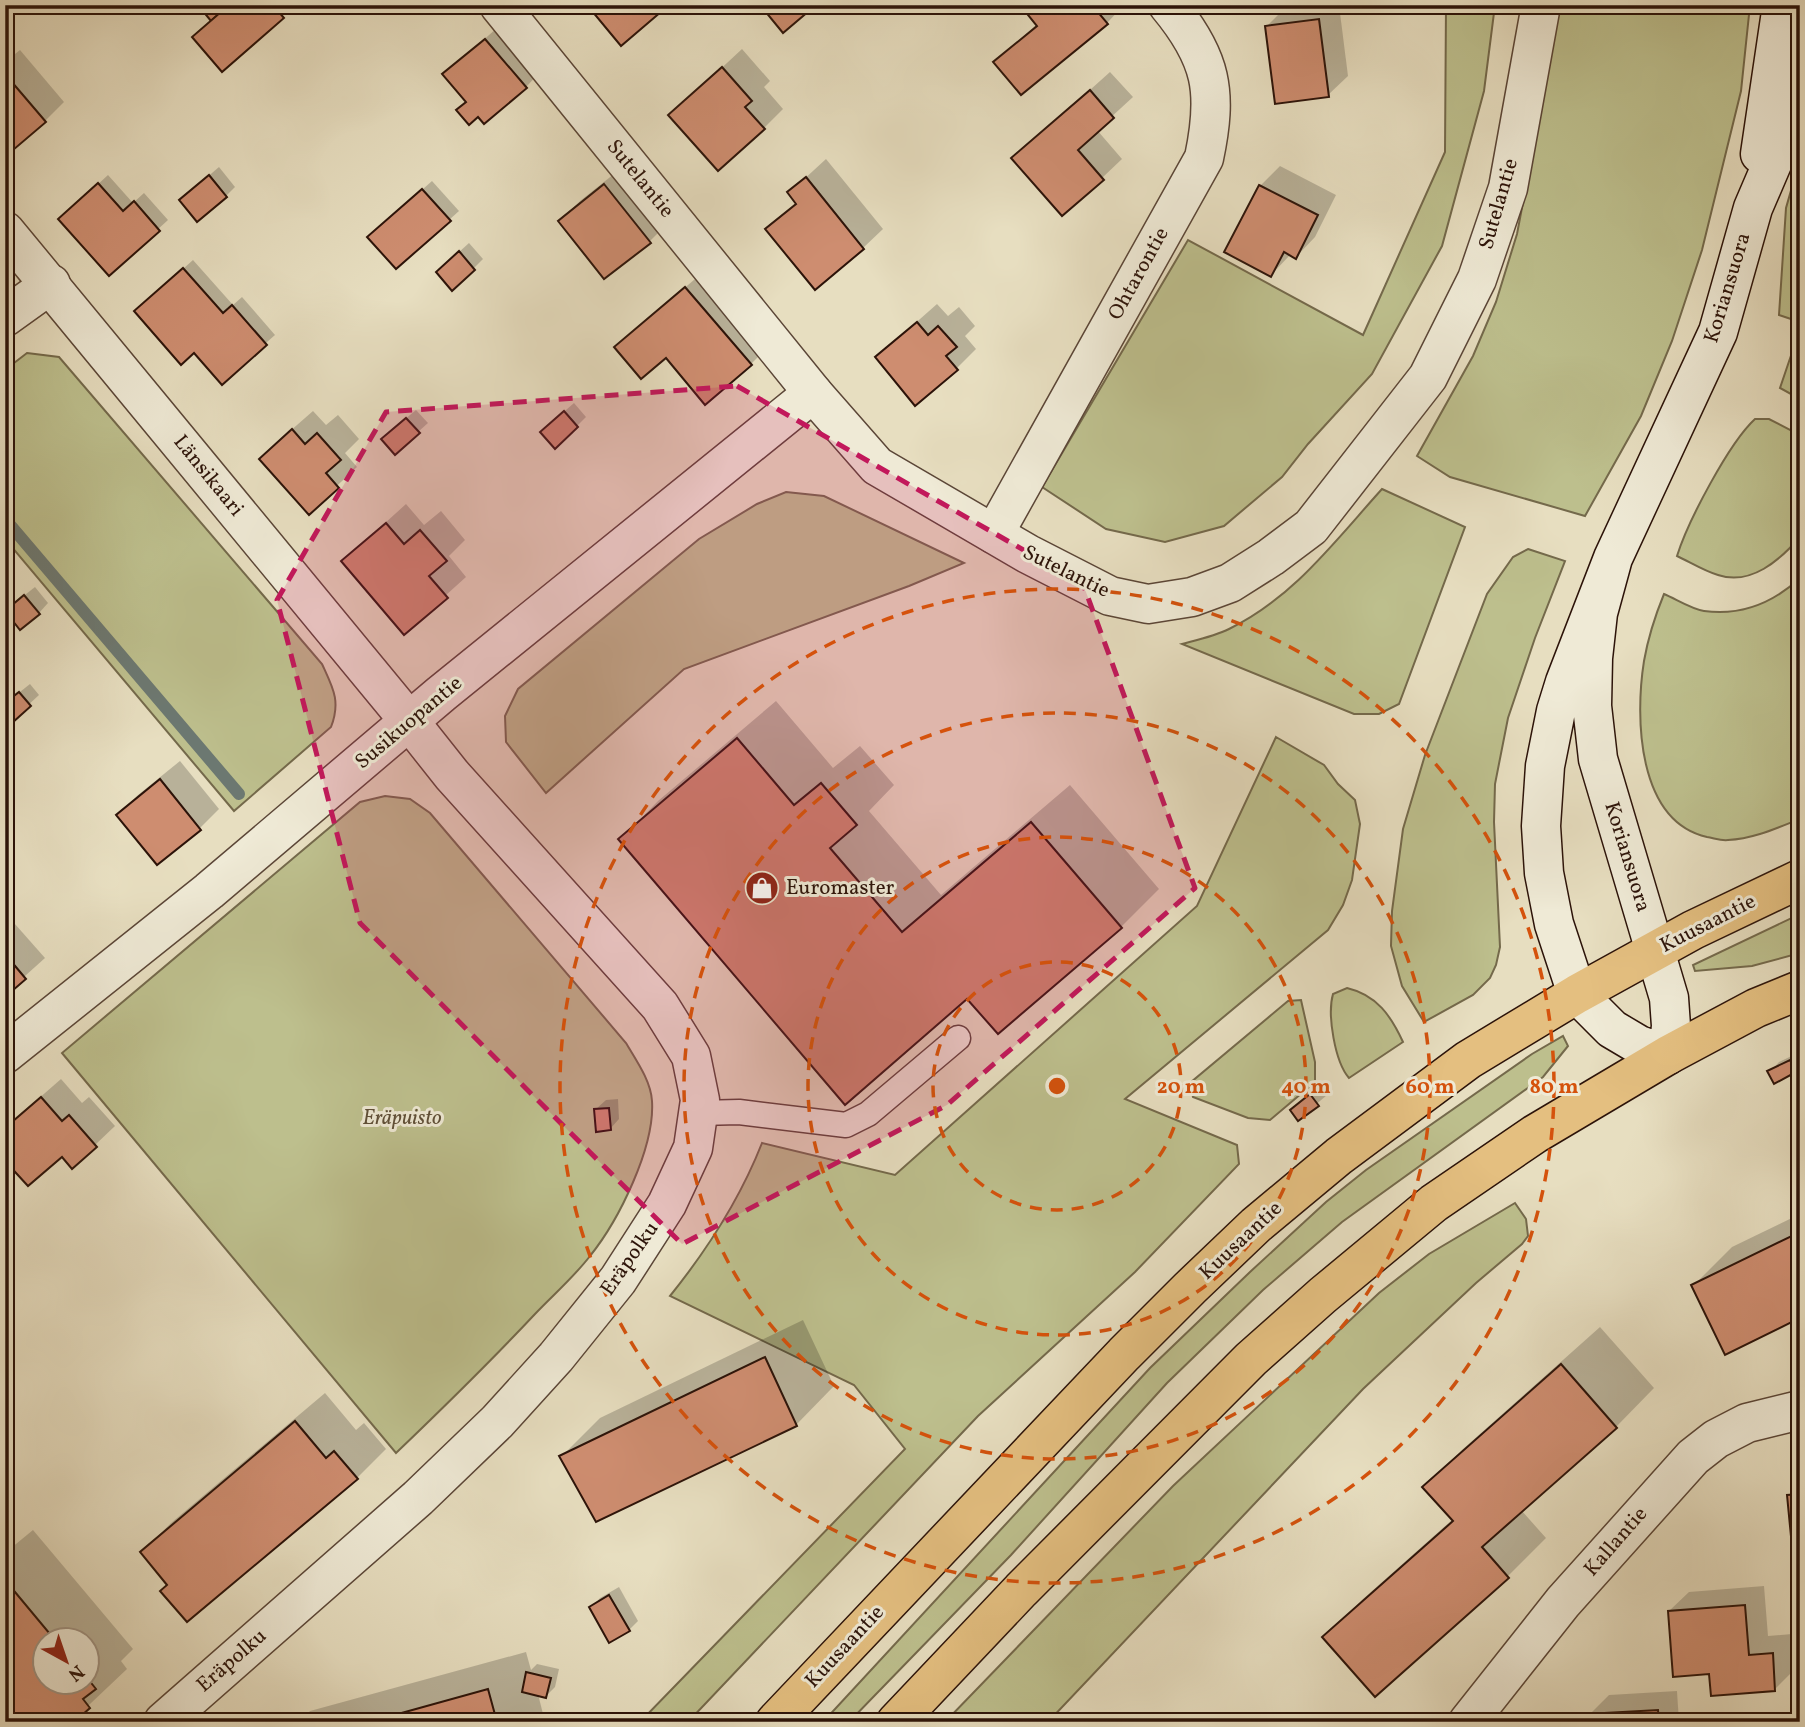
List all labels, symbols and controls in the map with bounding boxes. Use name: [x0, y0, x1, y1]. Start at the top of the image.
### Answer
street label: Sutelantie: [599, 134, 681, 224]
street label: Sutelantie: [1472, 155, 1526, 253]
street label: Ohtarontie: [1102, 222, 1176, 326]
street label: Koriansuora: [1697, 229, 1759, 347]
street label: Länsikaari: [166, 429, 250, 523]
street label: Sutelantie: [1018, 538, 1114, 606]
street label: Susikuopantie: [349, 669, 469, 776]
street label: Koriansuora: [1596, 798, 1658, 916]
shop icon: Euromaster: [743, 869, 781, 907]
place label: Euromaster: [786, 874, 895, 903]
street label: Kuusaantie: [1655, 887, 1761, 961]
text: 20 m: [1157, 1073, 1205, 1102]
text: 40 m: [1281, 1073, 1331, 1102]
text: 60 m: [1406, 1073, 1454, 1102]
text: 80 m: [1530, 1073, 1578, 1102]
centre of rings: [1045, 1074, 1069, 1098]
park label: Eräpuisto: [362, 1104, 442, 1133]
street label: Kuusaantie: [1193, 1195, 1289, 1287]
street label: Eräpolku: [594, 1216, 666, 1302]
street label: Kallantie: [1578, 1501, 1654, 1583]
street label: Kuusaantie: [799, 1599, 891, 1695]
street label: Eräpolku: [191, 1622, 273, 1700]
north arrow: [32, 1626, 102, 1696]
text: N: [62, 1658, 89, 1687]

